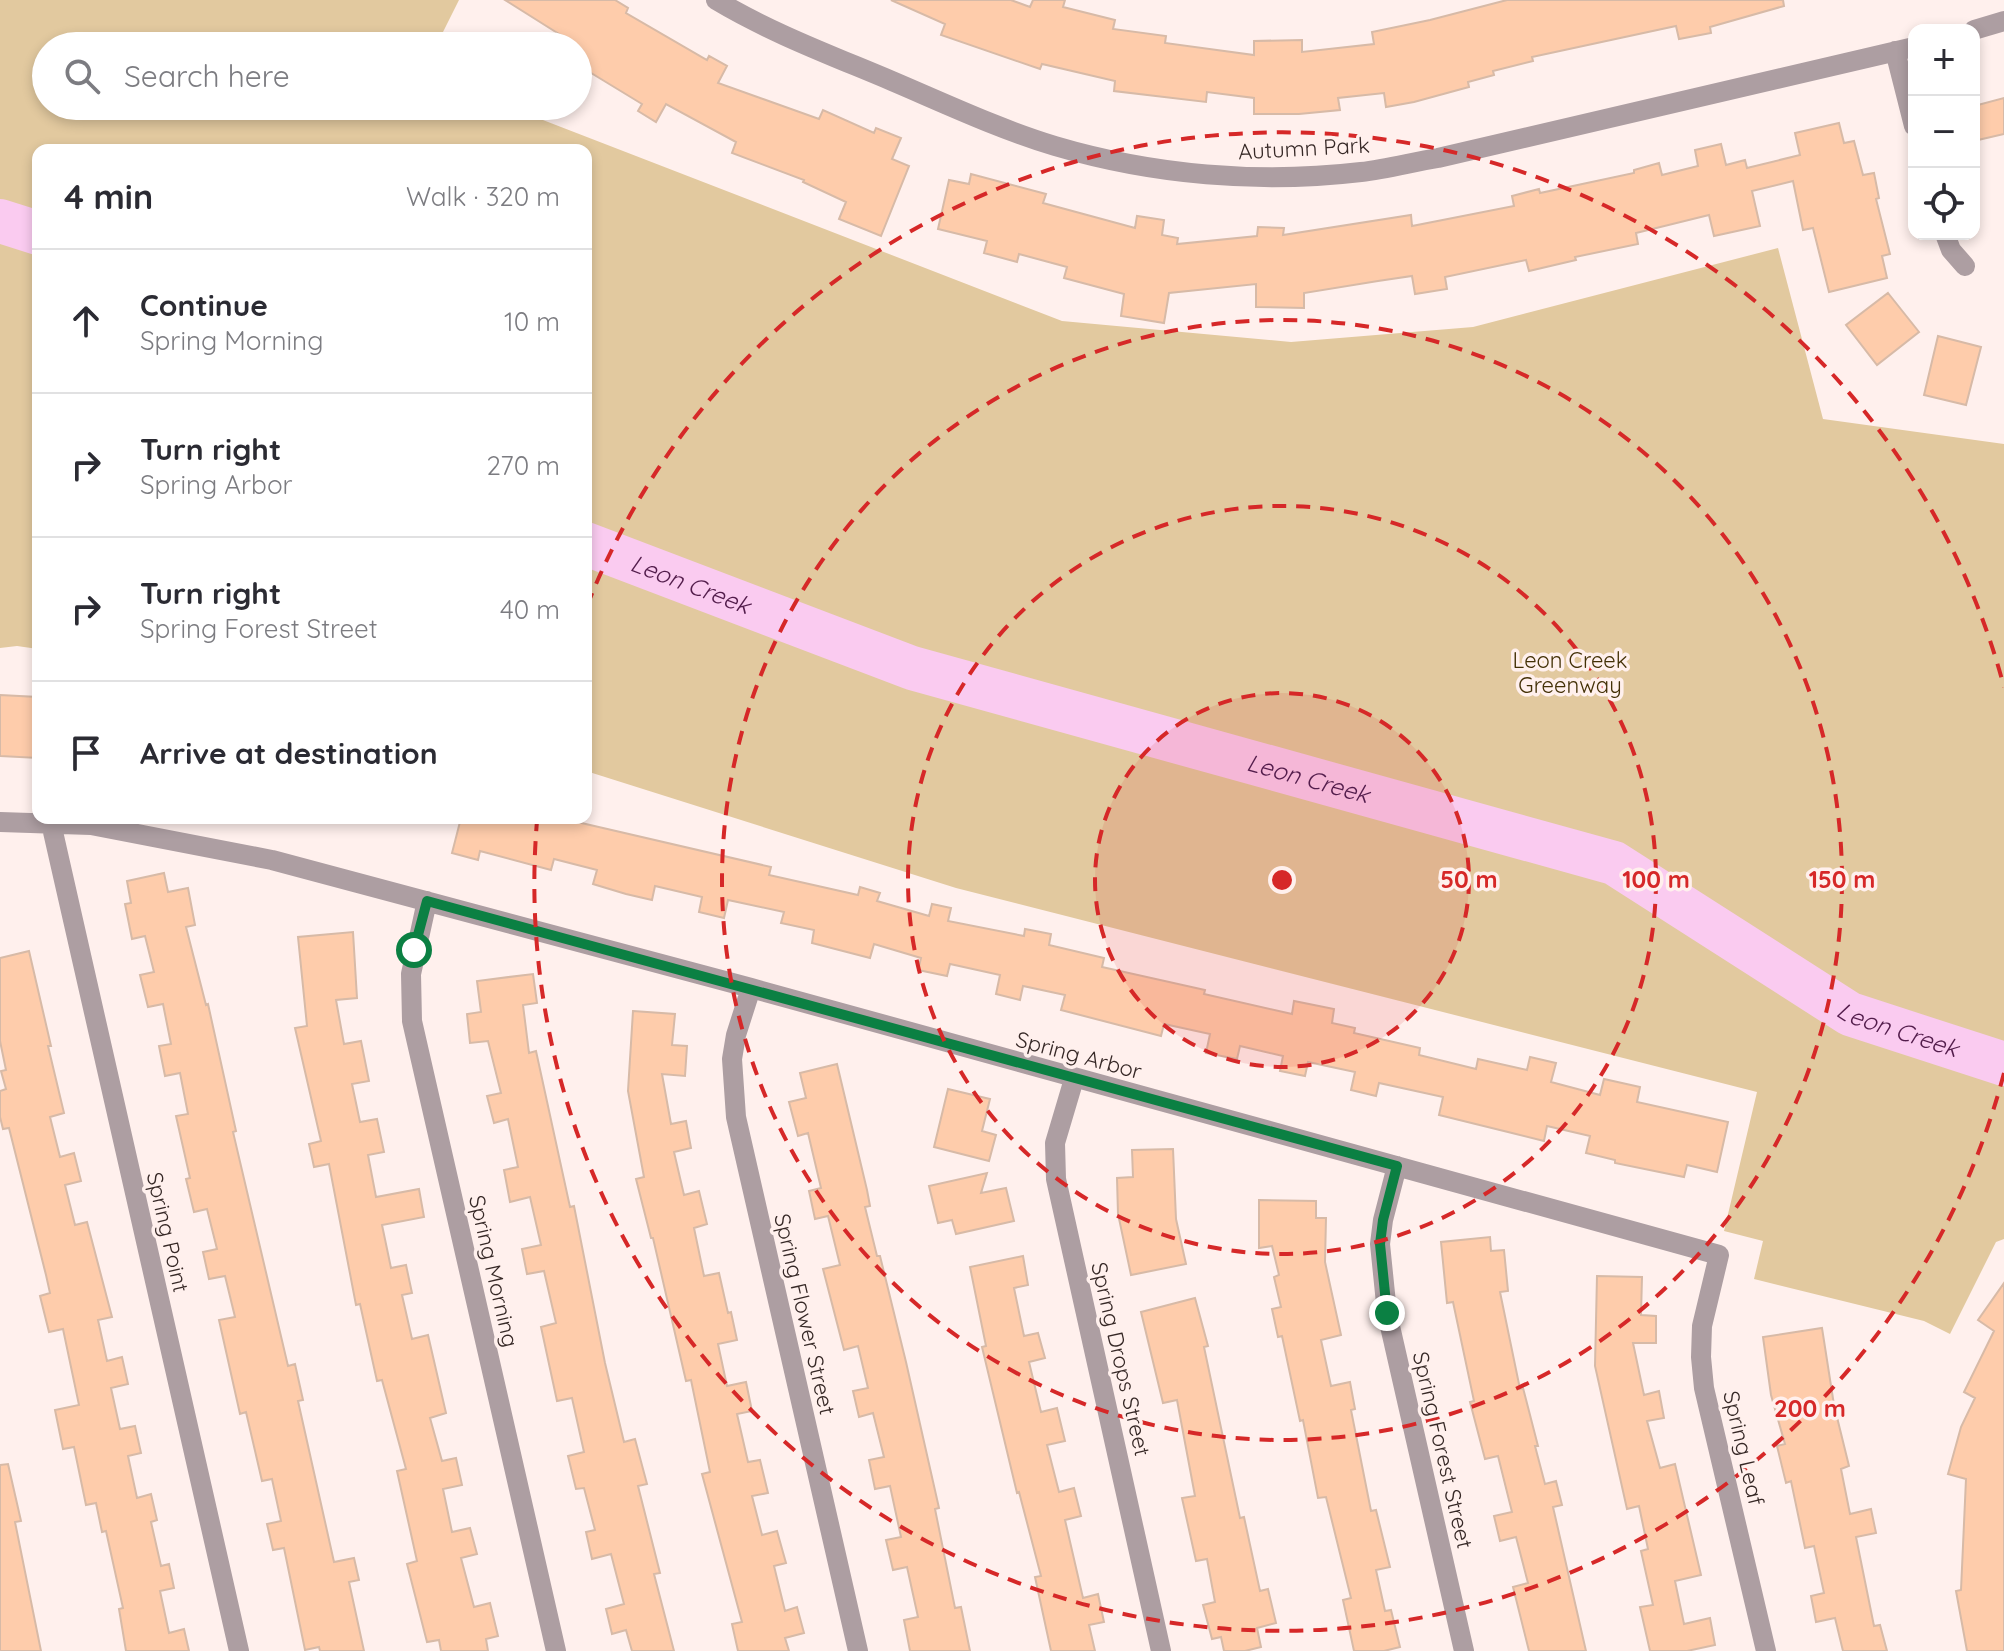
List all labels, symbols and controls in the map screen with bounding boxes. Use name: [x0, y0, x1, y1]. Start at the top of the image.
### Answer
map controls: [1908, 24, 1980, 240]
button: +: [1908, 24, 1980, 96]
search box: [32, 32, 592, 120]
icon: search: [60, 54, 104, 98]
text: Search here: [124, 57, 290, 95]
button: −: [1908, 96, 1980, 168]
street label: Autumn Park: [1237, 131, 1371, 165]
button: locate: [1908, 168, 1980, 240]
text: 4 min: [64, 175, 153, 218]
text: Walk · 320 m: [406, 180, 560, 213]
text: Continue: [140, 286, 268, 324]
icon: ahead: [64, 299, 108, 343]
text: 10 m: [504, 305, 560, 338]
text: Spring Morning: [140, 324, 323, 357]
text: Turn right: [140, 430, 281, 468]
icon: right: [64, 443, 108, 487]
text: 270 m: [486, 449, 560, 482]
text: Spring Arbor: [140, 468, 293, 501]
water label: Leon Creek: [627, 547, 757, 621]
text: Turn right: [140, 574, 281, 612]
icon: right: [64, 587, 108, 631]
text: 40 m: [500, 593, 560, 626]
text: Spring Forest Street: [140, 612, 378, 645]
park label: Leon Creek Greenway: [1512, 646, 1628, 699]
icon: arrive: [64, 731, 108, 775]
text: Arrive at destination: [140, 734, 438, 772]
water label: Leon Creek: [1244, 747, 1375, 810]
text: 50 m: [1440, 864, 1498, 894]
text: 100 m: [1622, 864, 1690, 894]
text: 150 m: [1809, 864, 1875, 894]
centre of rings: [1268, 866, 1296, 894]
route start: [396, 932, 432, 968]
water label: Leon Creek: [1831, 995, 1964, 1064]
street label: Spring Arbor: [1013, 1025, 1145, 1085]
street label: Spring Point: [141, 1169, 195, 1295]
street label: Spring Morning: [463, 1192, 525, 1350]
street label: Spring Flower Street: [768, 1211, 842, 1417]
street label: Spring Drops Street: [1085, 1259, 1157, 1459]
route end: [1369, 1295, 1405, 1331]
street label: Spring Forest Street: [1407, 1349, 1479, 1551]
street label: Spring Leaf: [1717, 1388, 1771, 1508]
text: 200 m: [1774, 1393, 1846, 1423]

